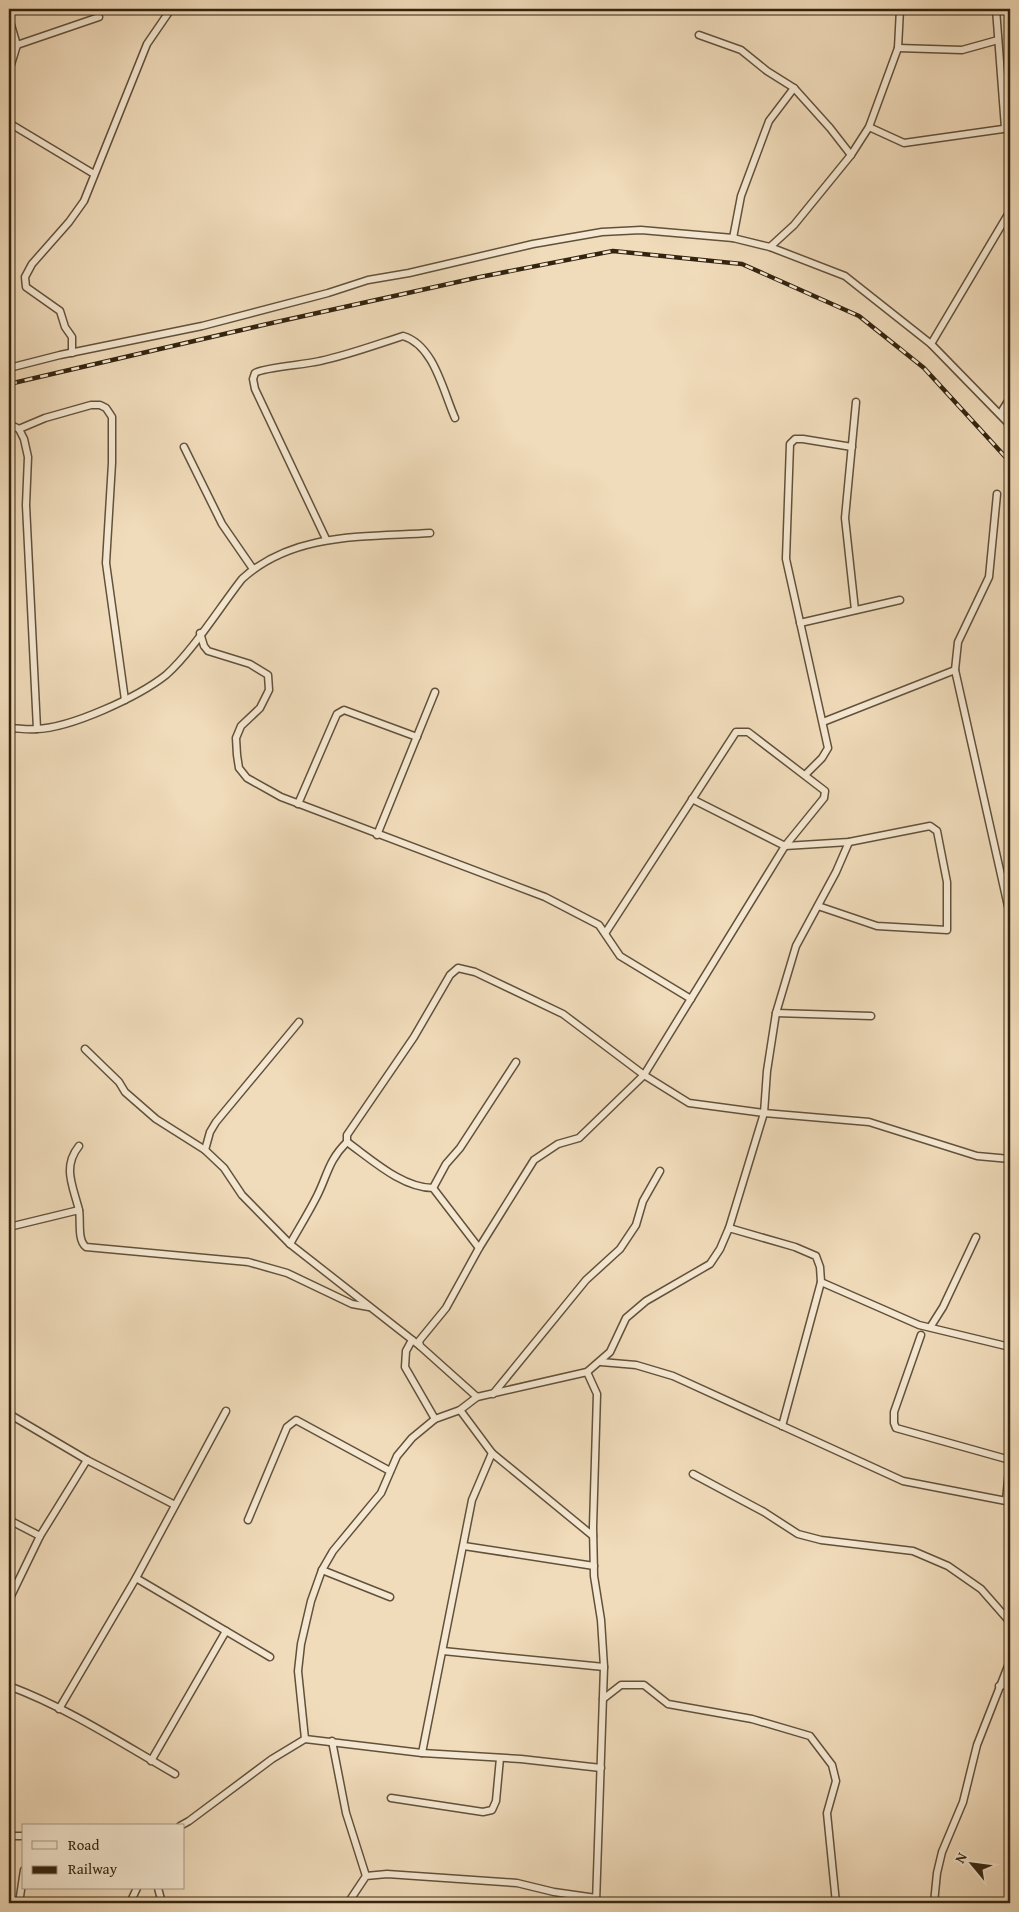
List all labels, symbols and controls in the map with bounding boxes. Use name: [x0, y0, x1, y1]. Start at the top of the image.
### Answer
legend: [22, 1824, 185, 1890]
text: Road: [68, 1834, 99, 1855]
north arrow: [946, 1840, 996, 1890]
text: N: [950, 1848, 972, 1867]
text: Railway: [68, 1858, 118, 1879]

